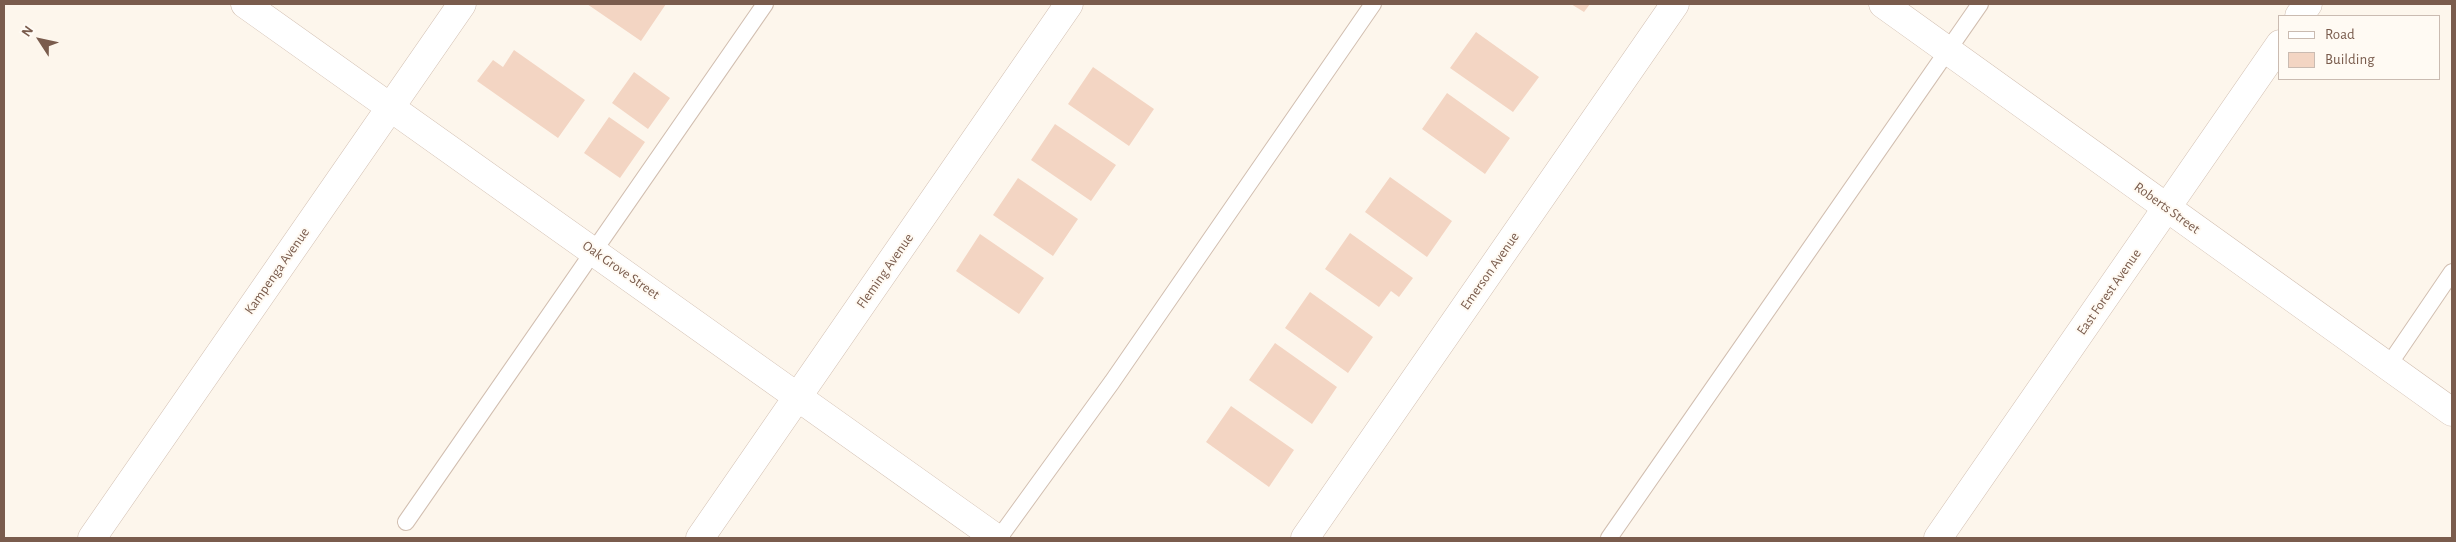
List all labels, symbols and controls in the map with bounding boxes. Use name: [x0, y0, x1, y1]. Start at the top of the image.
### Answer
north arrow: [15, 15, 65, 65]
legend: [2278, 15, 2441, 80]
text: N: [19, 23, 36, 39]
text: Road: [2325, 27, 2355, 42]
text: Building: [2325, 52, 2375, 67]
street label: Roberts Street: [2131, 179, 2203, 237]
street label: Kampenga Avenue: [241, 224, 313, 318]
street label: Emerson Avenue: [1457, 229, 1523, 313]
street label: Fleming Avenue: [853, 230, 917, 312]
street label: Oak Grove Street: [579, 237, 663, 303]
street label: East Forest Avenue: [2073, 246, 2145, 338]

